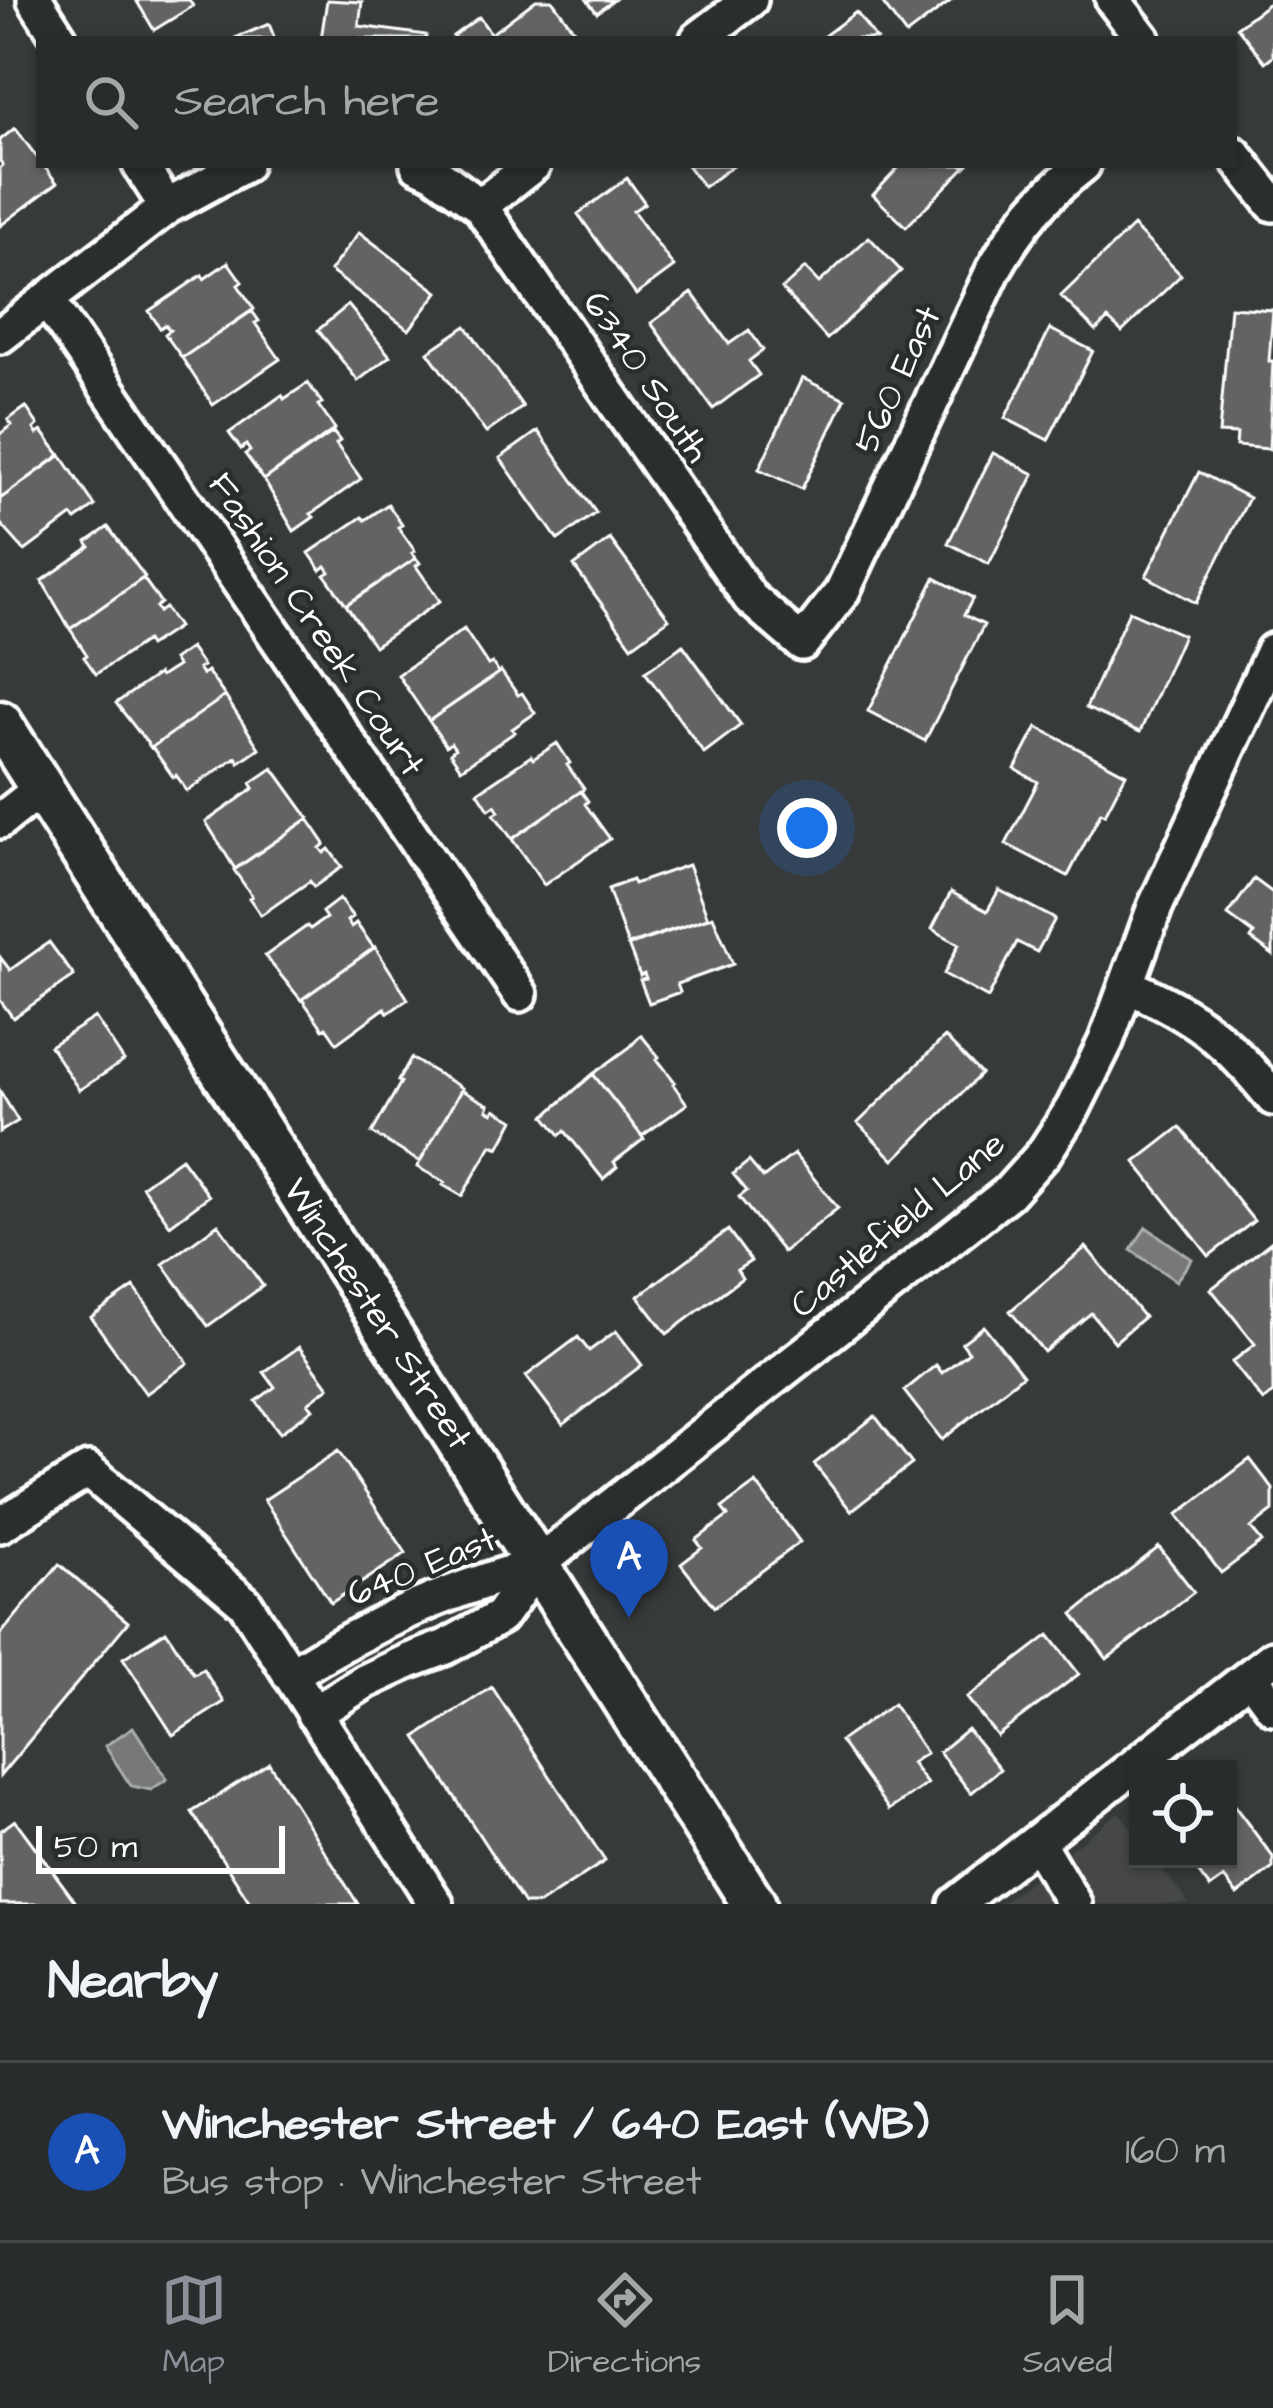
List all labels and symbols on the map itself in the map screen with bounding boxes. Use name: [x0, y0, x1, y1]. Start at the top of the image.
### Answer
street label: 6340 South: [570, 281, 722, 473]
street label: 560 East: [842, 297, 955, 462]
street label: Fashion Creek Court: [195, 463, 437, 787]
your location: [777, 798, 837, 858]
street label: Castlefield Lane: [779, 1120, 1017, 1330]
street label: Winchester Street: [270, 1168, 484, 1460]
street label: 640 East: [340, 1514, 504, 1620]
pin: A: [590, 1519, 668, 1618]
scale bar: [36, 1820, 285, 1873]

